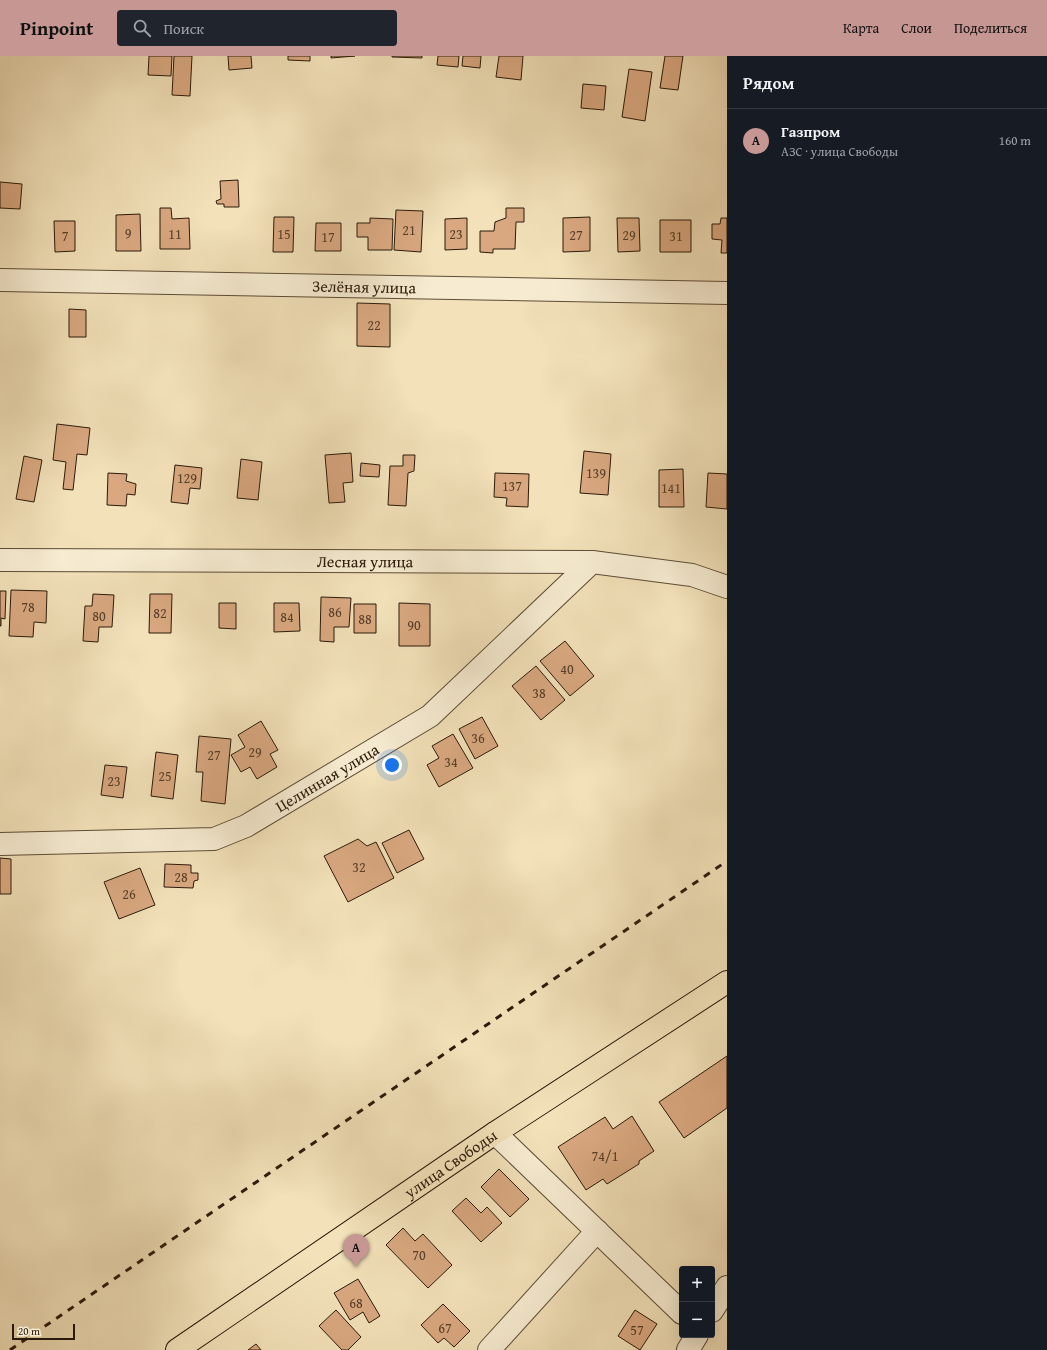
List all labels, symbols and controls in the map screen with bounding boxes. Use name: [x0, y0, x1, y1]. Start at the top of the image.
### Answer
search box: [117, 10, 397, 46]
text: Pinpoint: [20, 14, 93, 42]
icon: search: [131, 17, 153, 39]
text: Поиск: [163, 18, 204, 39]
text: Карта: [843, 18, 879, 38]
text: Слои: [901, 18, 932, 38]
text: Поделиться: [954, 18, 1027, 38]
text: Рядом: [743, 70, 794, 95]
text: Газпром: [781, 121, 840, 142]
text: A: [752, 131, 760, 150]
text: 160 m: [999, 131, 1031, 150]
text: АЗС · улица Свободы: [781, 142, 898, 161]
house number: 21: [402, 220, 416, 240]
house number: 9: [125, 223, 132, 243]
house number: 11: [168, 224, 182, 244]
house number: 15: [277, 224, 291, 244]
house number: 23: [449, 224, 463, 244]
house number: 27: [569, 225, 583, 245]
house number: 29: [622, 225, 636, 245]
house number: 7: [62, 226, 69, 246]
house number: 31: [669, 226, 683, 246]
house number: 17: [321, 227, 335, 247]
street label: Зелёная улица: [312, 274, 416, 299]
house number: 22: [367, 315, 381, 335]
house number: 139: [586, 463, 606, 483]
house number: 129: [177, 468, 197, 488]
house number: 137: [502, 476, 522, 496]
house number: 141: [661, 478, 681, 498]
street label: Лесная улица: [317, 549, 414, 573]
house number: 78: [21, 597, 35, 617]
house number: 86: [328, 602, 342, 622]
house number: 82: [153, 603, 167, 623]
house number: 80: [92, 606, 106, 626]
house number: 84: [280, 607, 294, 627]
house number: 88: [358, 609, 372, 629]
house number: 90: [407, 615, 421, 635]
house number: 40: [560, 659, 574, 679]
house number: 38: [532, 683, 546, 703]
house number: 36: [471, 728, 485, 748]
street label: Целинная улица: [271, 737, 384, 818]
house number: 29: [248, 742, 262, 762]
house number: 27: [207, 745, 221, 765]
house number: 34: [444, 752, 458, 772]
your location: [382, 755, 402, 775]
house number: 25: [158, 766, 172, 786]
house number: 23: [107, 771, 121, 791]
house number: 32: [352, 857, 366, 877]
house number: 28: [174, 867, 188, 887]
house number: 26: [122, 884, 136, 904]
street label: улица Свободы: [398, 1123, 502, 1204]
house number: 74/1: [592, 1146, 618, 1166]
pin: A: [343, 1234, 369, 1267]
house number: 70: [412, 1245, 426, 1265]
map controls: [679, 1266, 715, 1338]
button: +: [679, 1266, 715, 1302]
house number: 68: [349, 1293, 363, 1313]
button: −: [679, 1302, 715, 1338]
house number: 67: [438, 1318, 452, 1338]
house number: 57: [630, 1320, 644, 1340]
scale bar: [12, 1322, 75, 1341]
text: 20 m: [18, 1323, 40, 1339]

